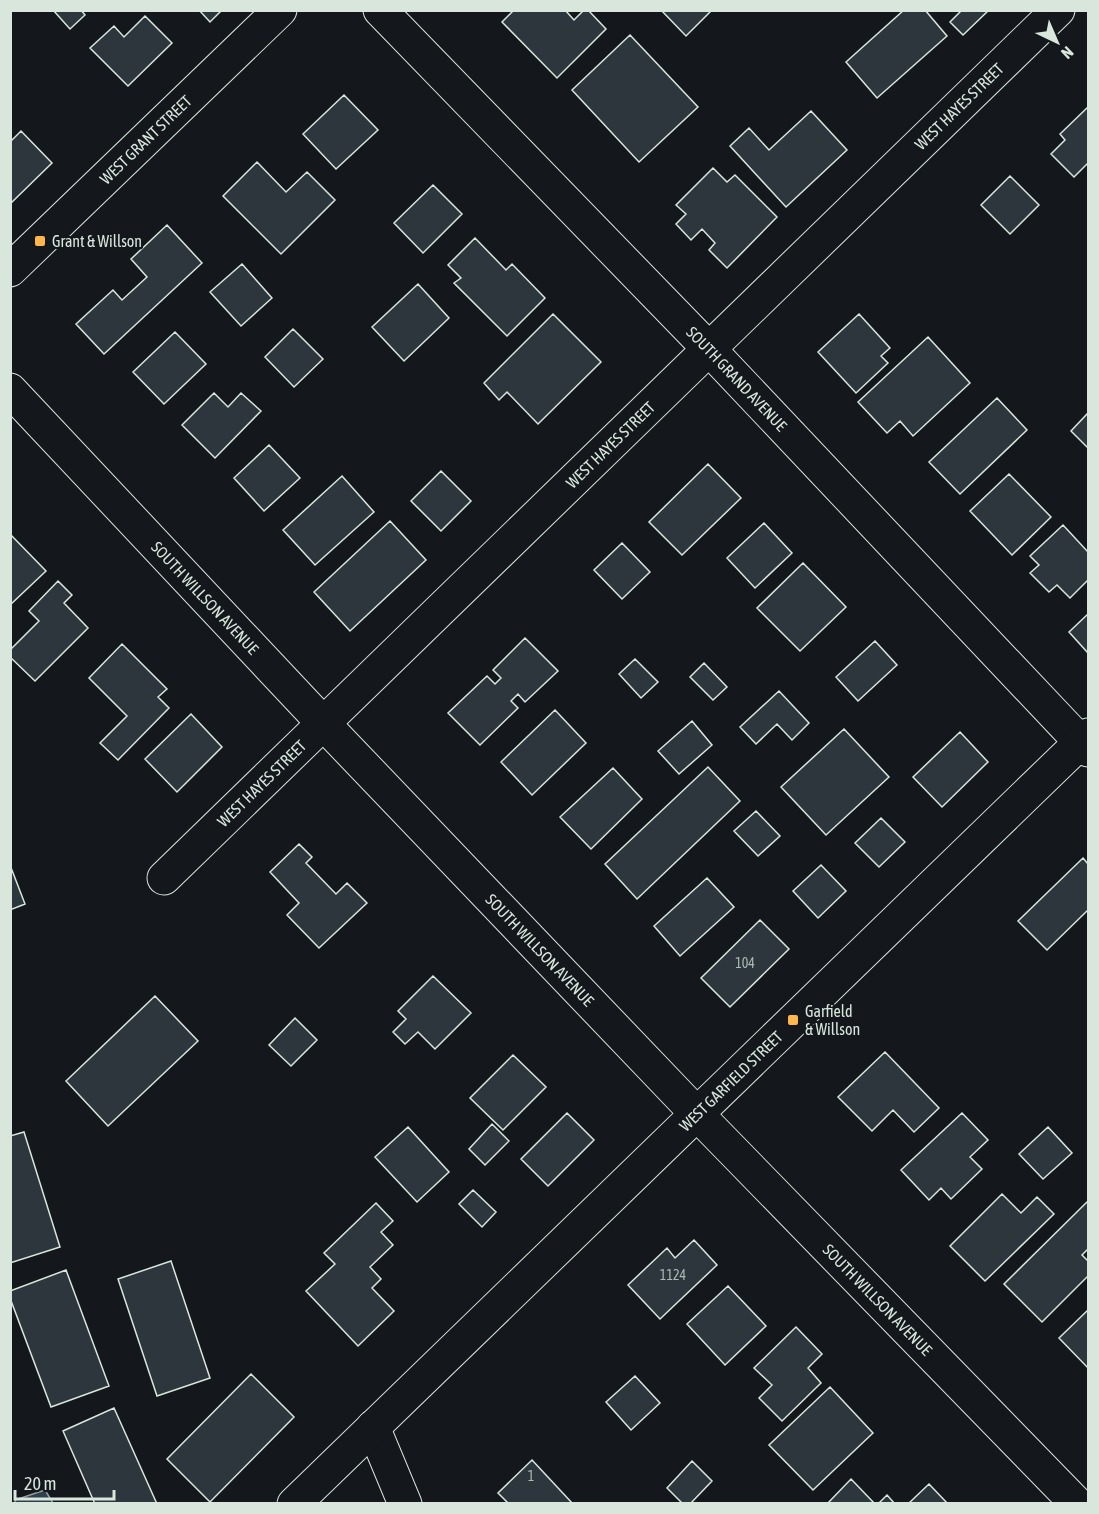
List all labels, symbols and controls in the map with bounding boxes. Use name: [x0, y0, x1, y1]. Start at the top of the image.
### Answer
north arrow: [1027, 12, 1087, 72]
text: N: [1058, 43, 1077, 63]
street label: WEST HAYES STREET: [911, 59, 1007, 153]
street label: WEST GRANT STREET: [96, 92, 195, 188]
place label: Grant & Willson: [52, 232, 142, 250]
marker: Grant & Willson: [33, 234, 47, 248]
street label: SOUTH GRAND AVENUE: [683, 323, 791, 435]
street label: WEST HAYES STREET: [562, 398, 658, 492]
street label: SOUTH WILLSON AVENUE: [148, 538, 263, 658]
street label: WEST HAYES STREET: [214, 736, 309, 830]
street label: SOUTH WILLSON AVENUE: [482, 890, 598, 1010]
house number: 104: [735, 955, 755, 971]
place label: Garfield & Willson: [805, 1002, 860, 1038]
marker: Garfield & Willson: [786, 1013, 800, 1027]
street label: WEST GARFIELD STREET: [676, 1027, 786, 1135]
street label: SOUTH WILLSON AVENUE: [820, 1240, 936, 1359]
house number: 1124: [660, 1267, 687, 1283]
scale bar: [15, 1463, 114, 1501]
house number: 1: [528, 1468, 534, 1484]
text: 20 m: [24, 1473, 56, 1494]

